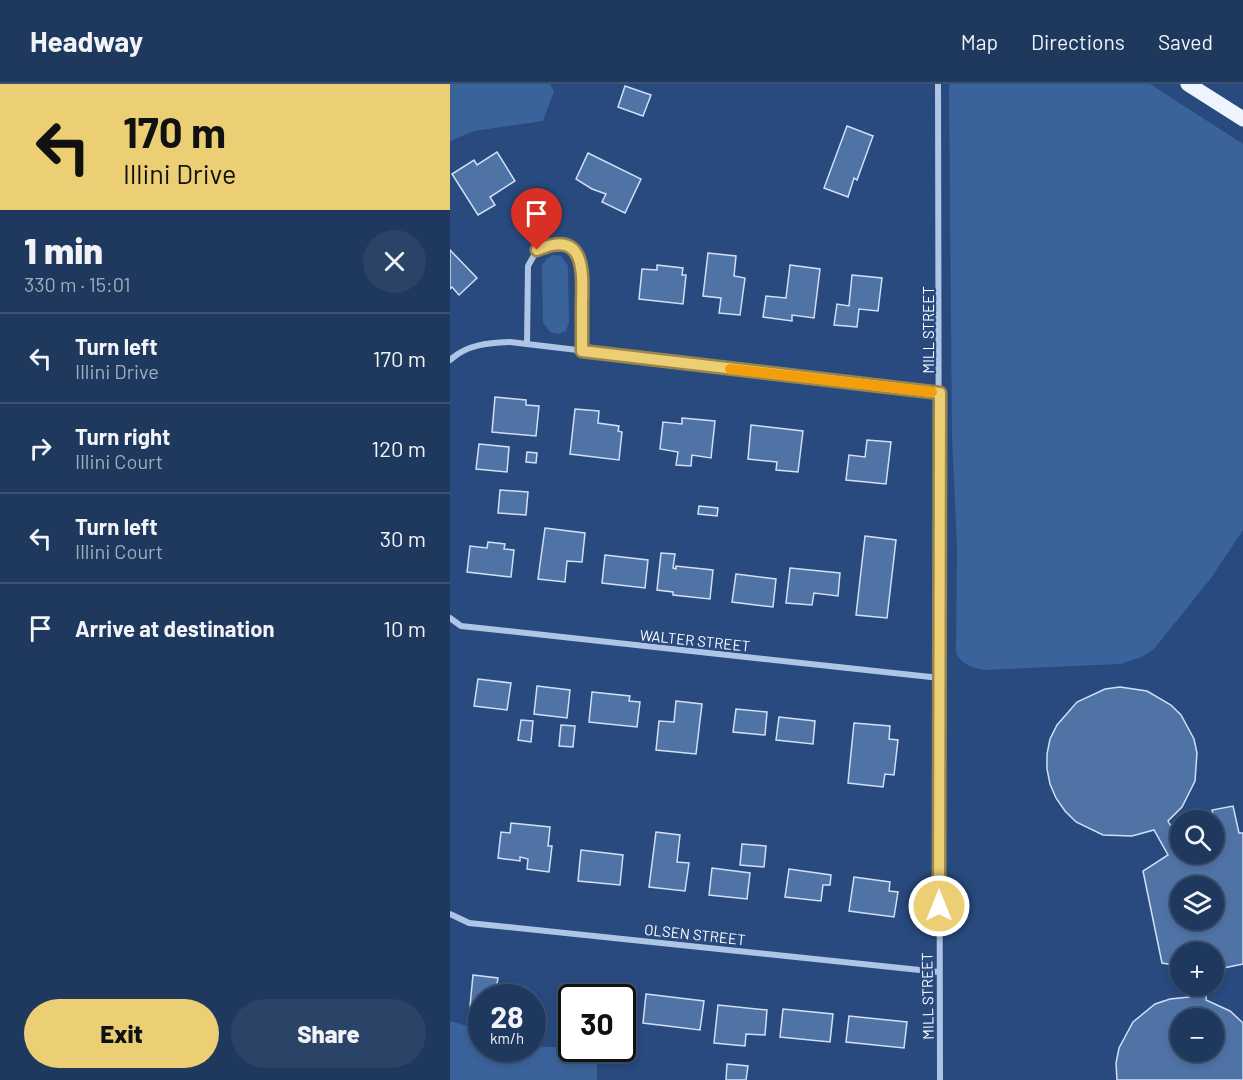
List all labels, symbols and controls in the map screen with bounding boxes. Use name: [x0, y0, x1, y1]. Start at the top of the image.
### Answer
text: Headway: [30, 24, 143, 58]
text: Map: [961, 29, 998, 54]
text: Directions: [1031, 29, 1125, 54]
text: Saved: [1158, 29, 1213, 54]
text: 170 m: [123, 106, 226, 156]
icon: left: [24, 108, 102, 186]
text: Illini Drive: [123, 157, 236, 189]
pin: [511, 188, 562, 250]
icon: arrive: [520, 197, 553, 230]
text: 1 min: [24, 228, 103, 271]
button: close: [363, 230, 426, 293]
text: 330 m · 15:01: [24, 272, 130, 296]
street label: MILL STREET: [919, 286, 937, 374]
text: Turn left: [75, 333, 158, 359]
icon: left: [24, 342, 57, 375]
text: 170 m: [373, 345, 426, 371]
text: Illini Drive: [75, 359, 159, 383]
text: Turn right: [75, 423, 170, 449]
icon: right: [24, 432, 57, 465]
text: 120 m: [371, 435, 426, 461]
text: Illini Court: [75, 449, 163, 473]
text: Turn left: [75, 513, 158, 539]
icon: left: [24, 522, 57, 555]
text: 30 m: [380, 525, 426, 551]
text: Illini Court: [75, 539, 163, 563]
icon: arrive: [24, 612, 57, 645]
text: Arrive at destination: [75, 615, 274, 641]
text: 10 m: [383, 615, 426, 641]
street label: WALTER STREET: [639, 625, 751, 655]
map controls: [1170, 810, 1224, 1062]
button: search: [1170, 810, 1224, 864]
position arrow: [907, 874, 971, 938]
button: layers: [1170, 876, 1224, 930]
street label: OLSEN STREET: [644, 920, 746, 948]
button: +: [1170, 942, 1224, 996]
street label: MILL STREET: [917, 952, 937, 1040]
speed limit sign: 30: [558, 984, 636, 1062]
text: 28: [490, 998, 524, 1034]
button: Exit: [24, 999, 219, 1068]
button: Share: [231, 999, 426, 1068]
button: −: [1170, 1008, 1224, 1062]
text: km/h: [490, 1029, 524, 1047]

